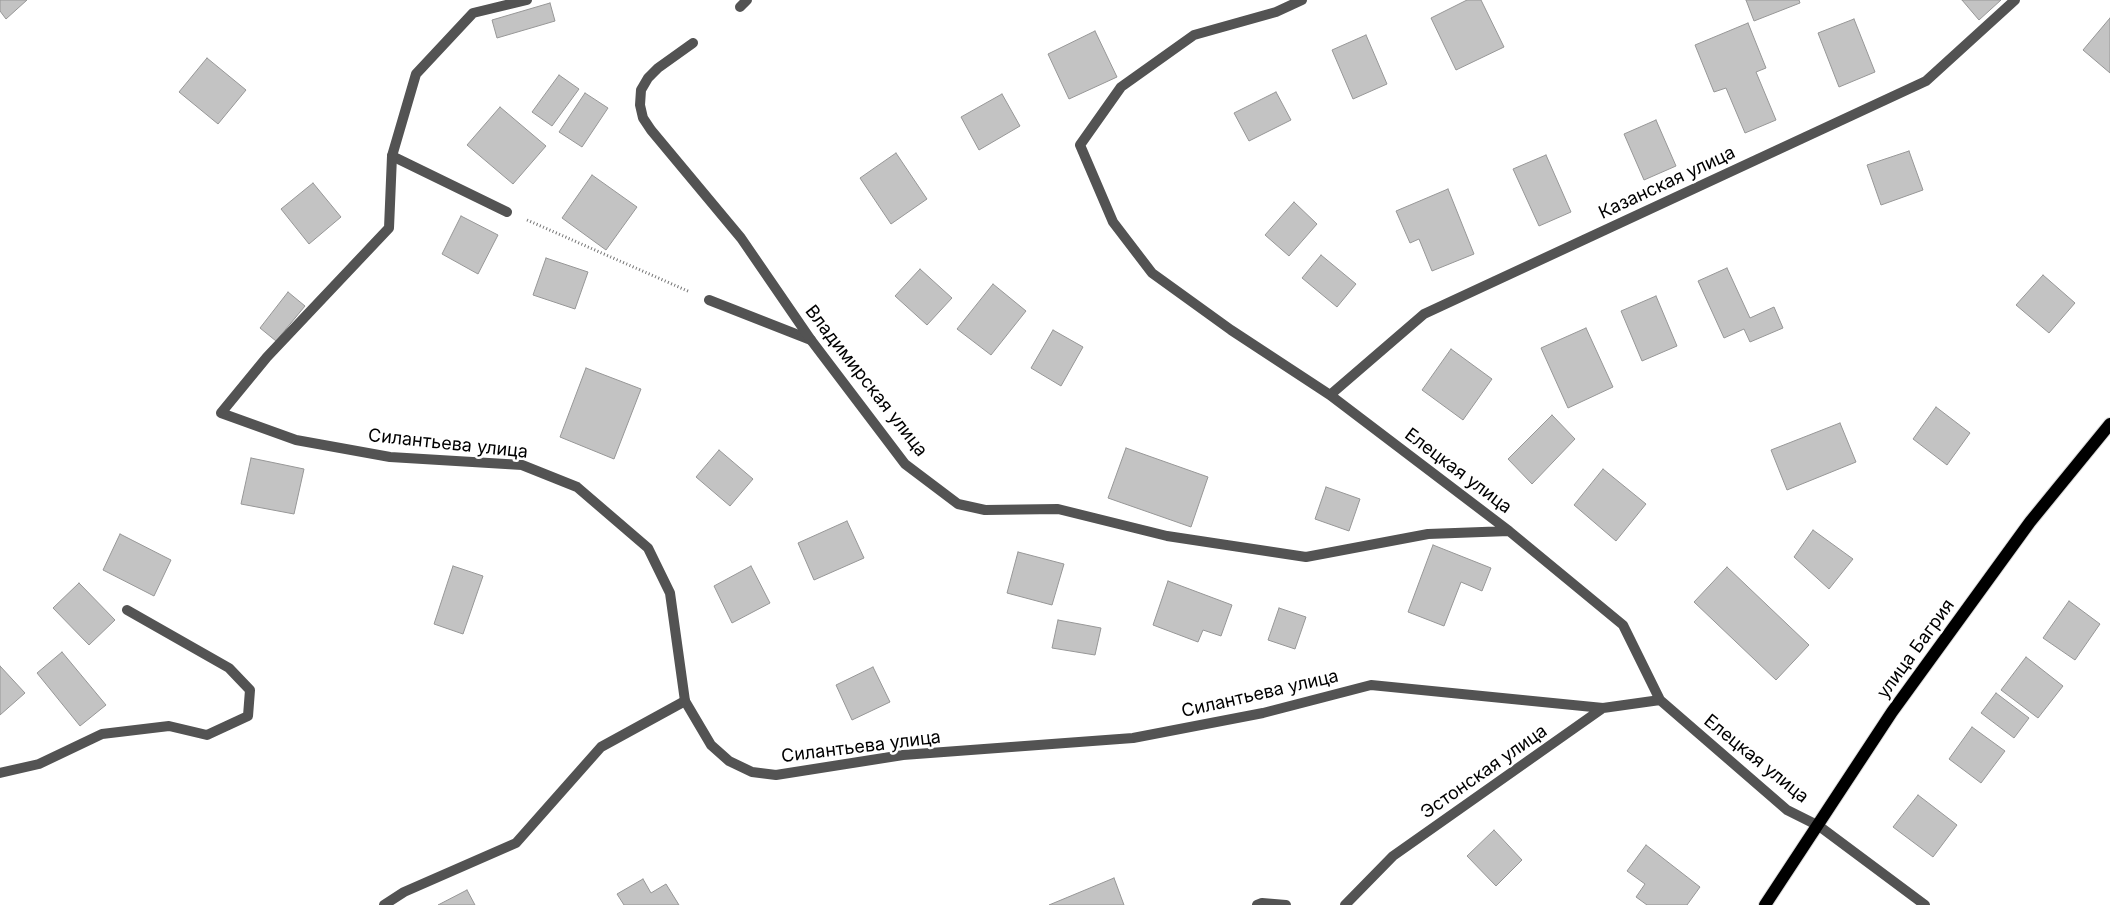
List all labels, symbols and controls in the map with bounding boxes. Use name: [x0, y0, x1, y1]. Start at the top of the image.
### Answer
street label: Казанская улица: [1595, 142, 1739, 224]
street label: Владимирская улица: [800, 301, 932, 461]
street label: Елецкая улица: [1400, 424, 1516, 518]
street label: Силантьева улица: [367, 425, 529, 463]
street label: улица Багрия: [1873, 595, 1959, 703]
street label: Силантьева улица: [1179, 665, 1341, 723]
street label: Елецкая улица: [1699, 710, 1813, 808]
street label: Эстонская улица: [1417, 720, 1551, 824]
street label: Силантьева улица: [780, 726, 942, 768]

